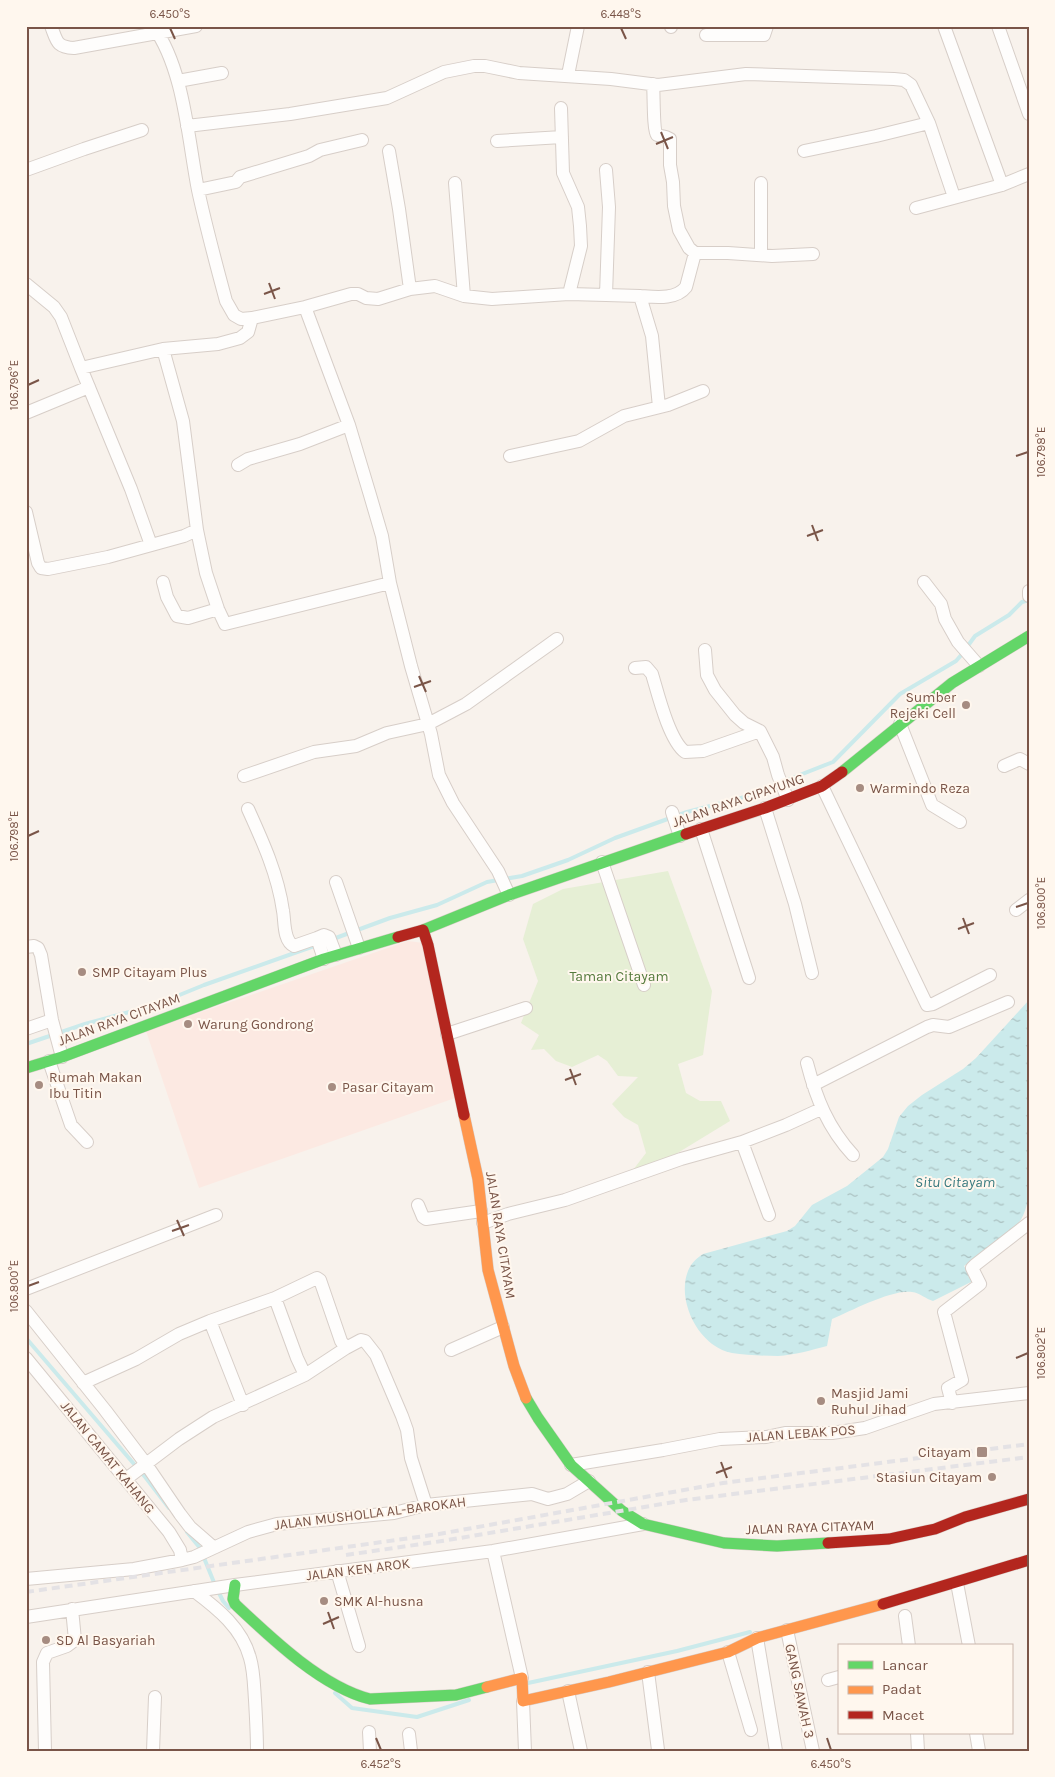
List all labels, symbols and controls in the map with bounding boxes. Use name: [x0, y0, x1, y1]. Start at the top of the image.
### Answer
text: 6.450°S: [150, 7, 190, 21]
text: 6.448°S: [600, 7, 642, 21]
text: 106.796°E: [7, 360, 21, 410]
text: 106.798°E: [1034, 427, 1048, 477]
place label: Sumber Rejeki Cell: [890, 689, 957, 722]
marker: Sumber Rejeki Cell: [960, 699, 972, 711]
street label: JALAN RAYA CIPAYUNG: [670, 770, 806, 831]
place label: Warmindo Reza: [870, 780, 970, 797]
marker: Warmindo Reza: [854, 782, 866, 794]
text: 106.798°E: [7, 811, 21, 861]
text: 106.800°E: [1034, 877, 1048, 929]
place label: SMP Citayam Plus: [92, 964, 207, 981]
marker: SMP Citayam Plus: [76, 966, 88, 978]
park label: Taman Citayam: [569, 968, 669, 985]
street label: JALAN RAYA CITAYAM: [56, 989, 183, 1049]
place label: Warung Gondrong: [198, 1016, 314, 1033]
marker: Warung Gondrong: [182, 1018, 194, 1030]
place label: Rumah Makan Ibu Titin: [49, 1069, 142, 1102]
marker: Rumah Makan Ibu Titin: [33, 1079, 45, 1091]
place label: Pasar Citayam: [342, 1079, 434, 1096]
marker: Pasar Citayam: [326, 1081, 338, 1093]
street label: JALAN RAYA CITAYAM: [482, 1170, 519, 1300]
water label: Situ Citayam: [915, 1173, 995, 1191]
text: 106.800°E: [7, 1260, 21, 1312]
text: 106.802°E: [1034, 1327, 1048, 1379]
place label: Masjid Jami Ruhul Jihad: [831, 1385, 909, 1418]
marker: Masjid Jami Ruhul Jihad: [815, 1395, 827, 1407]
street label: JALAN CAMAT KAHANG: [57, 1398, 158, 1517]
street label: JALAN LEBAK POS: [746, 1421, 856, 1446]
place label: Citayam: [918, 1444, 971, 1461]
marker: Citayam: [975, 1445, 989, 1459]
place label: Stasiun Citayam: [876, 1469, 982, 1486]
marker: Stasiun Citayam: [986, 1471, 998, 1483]
street label: JALAN MUSHOLLA AL-BAROKAH: [273, 1493, 467, 1534]
street label: JALAN RAYA CITAYAM: [745, 1517, 875, 1538]
street label: JALAN KEN AROK: [305, 1555, 412, 1584]
place label: SMK Al-husna: [334, 1593, 423, 1610]
marker: SMK Al-husna: [318, 1595, 330, 1607]
place label: SD Al Basyariah: [56, 1632, 155, 1649]
marker: SD Al Basyariah: [40, 1634, 52, 1646]
street label: GANG SAWAH 3: [781, 1642, 818, 1740]
legend: [838, 1644, 1012, 1734]
text: Lancar: [882, 1656, 928, 1674]
text: Padat: [882, 1680, 922, 1698]
text: Macet: [882, 1706, 924, 1724]
text: 6.452°S: [361, 1757, 401, 1771]
text: 6.450°S: [811, 1757, 851, 1771]

